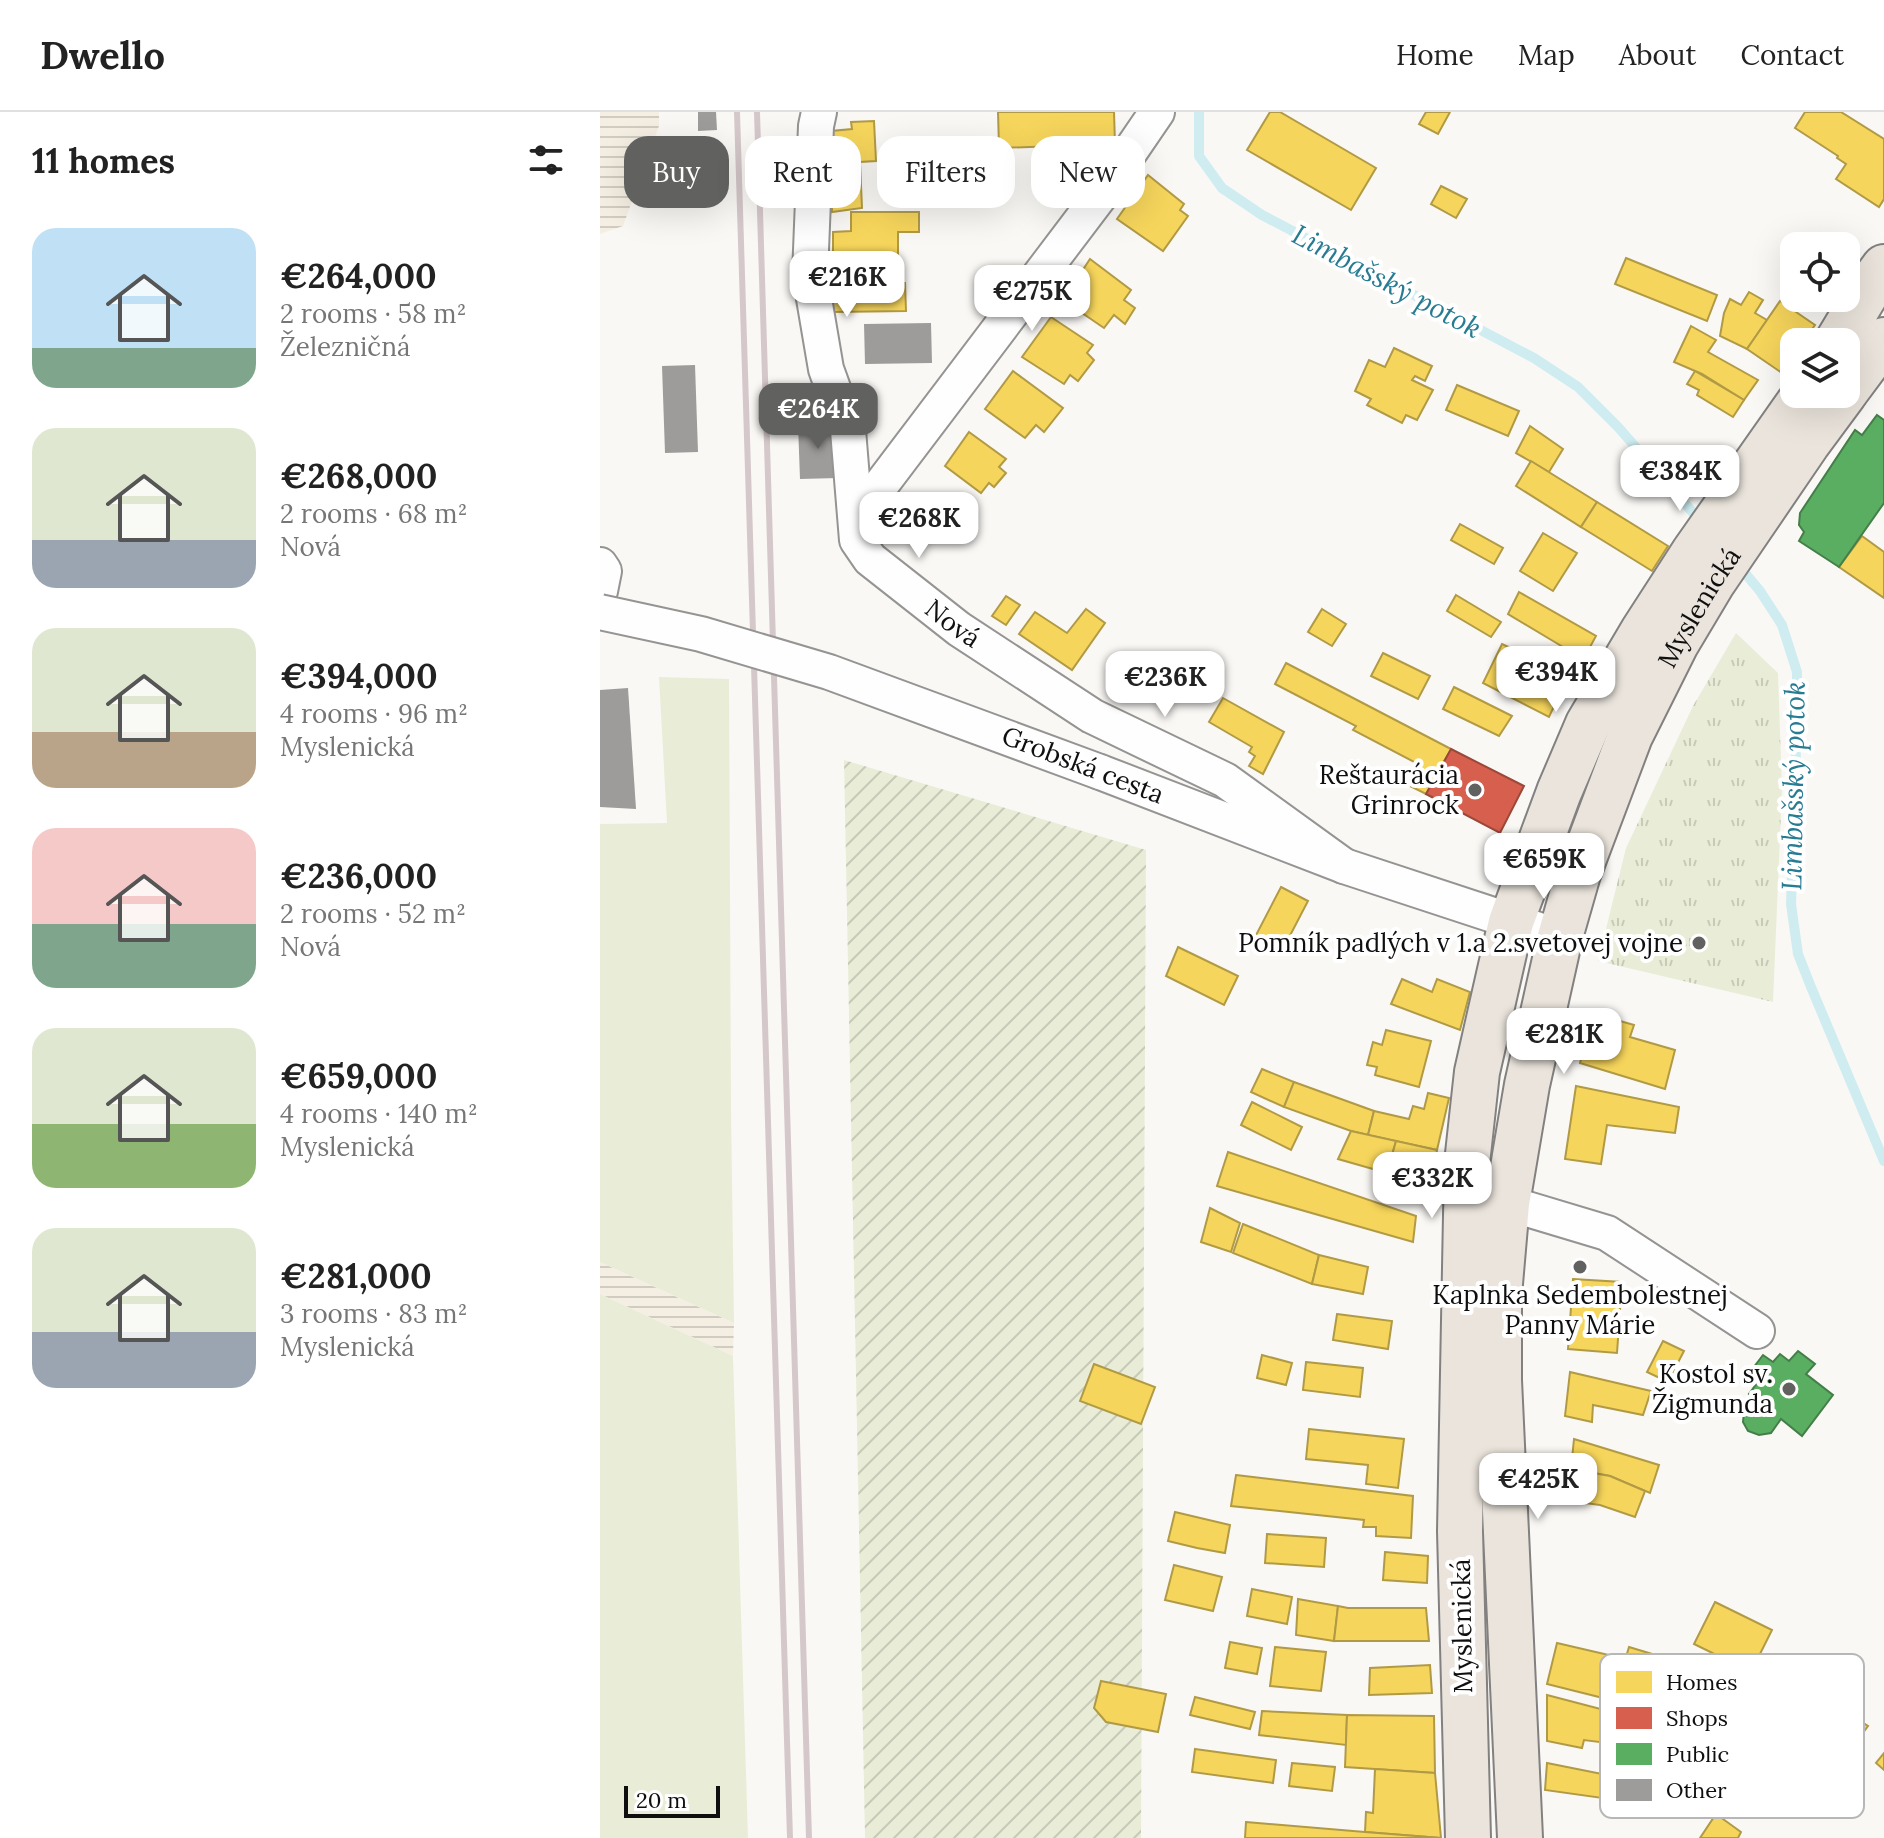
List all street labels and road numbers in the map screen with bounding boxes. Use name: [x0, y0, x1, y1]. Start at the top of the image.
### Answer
street label: Myslenická: [1650, 541, 1748, 673]
street label: Nová: [919, 592, 987, 655]
street label: Grobská cesta: [998, 719, 1169, 811]
street label: Myslenická: [1444, 1558, 1479, 1694]

